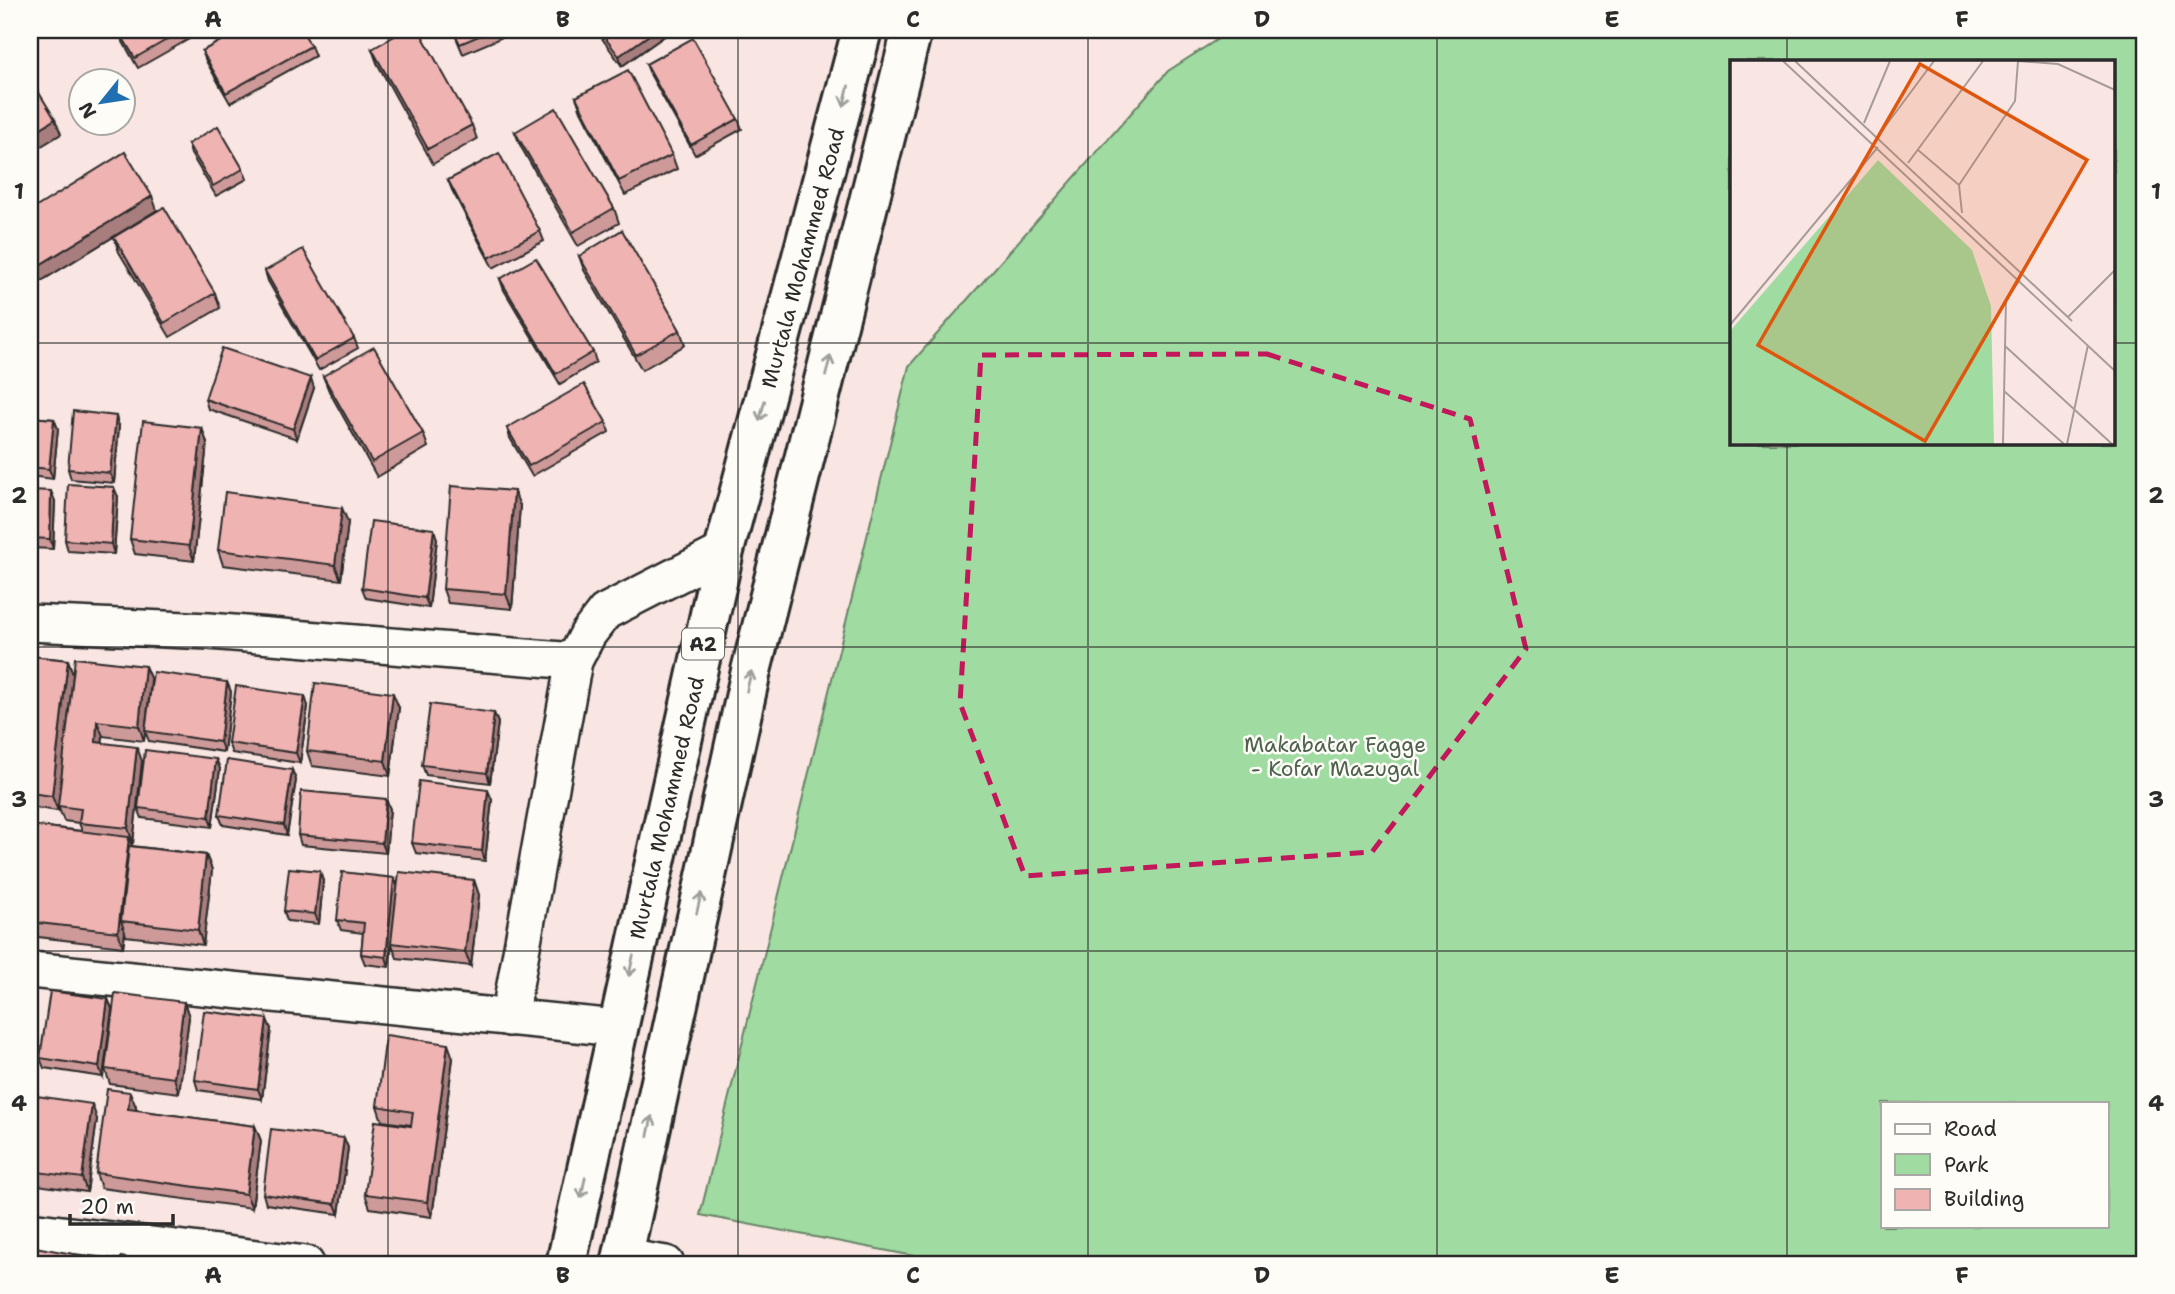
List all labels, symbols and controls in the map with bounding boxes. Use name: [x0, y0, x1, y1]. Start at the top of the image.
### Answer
text: A: [204, 4, 222, 34]
text: B: [556, 4, 570, 34]
text: C: [906, 4, 920, 34]
text: D: [1254, 4, 1270, 34]
text: E: [1604, 4, 1620, 34]
text: F: [1955, 4, 1969, 34]
inset map: [1730, 60, 2116, 444]
north arrow: [66, 66, 136, 136]
one-way arrow: [839, 84, 852, 107]
text: N: [73, 97, 102, 123]
street label: Murtala Mohammed Road: [755, 125, 851, 391]
text: 1: [14, 176, 24, 206]
text: 1: [2151, 176, 2161, 206]
one-way arrow: [822, 355, 835, 378]
one-way arrow: [755, 399, 768, 421]
text: 2: [11, 480, 27, 510]
text: 2: [2148, 480, 2164, 510]
road number: A2: [682, 628, 724, 660]
one-way arrow: [743, 670, 756, 693]
street label: Murtala Mohammed Road: [623, 674, 711, 942]
park label: Makabatar Fagge - Kofar Mazugal: [1244, 731, 1426, 783]
text: 3: [11, 784, 27, 814]
text: 3: [2148, 784, 2164, 814]
one-way arrow: [693, 892, 706, 915]
one-way arrow: [624, 954, 638, 977]
text: 4: [11, 1088, 27, 1118]
text: 4: [2148, 1088, 2164, 1118]
legend: [1881, 1102, 2108, 1228]
one-way arrow: [644, 1115, 658, 1138]
text: Road: [1944, 1115, 1997, 1143]
text: Park: [1944, 1151, 1989, 1179]
one-way arrow: [575, 1176, 589, 1199]
scale bar: [70, 1182, 173, 1226]
text: Building: [1944, 1185, 2024, 1213]
text: 20 m: [80, 1193, 134, 1221]
text: A: [204, 1260, 222, 1290]
text: B: [556, 1260, 570, 1290]
text: C: [906, 1260, 920, 1290]
text: D: [1254, 1260, 1270, 1290]
text: E: [1604, 1260, 1620, 1290]
text: F: [1955, 1260, 1969, 1290]

